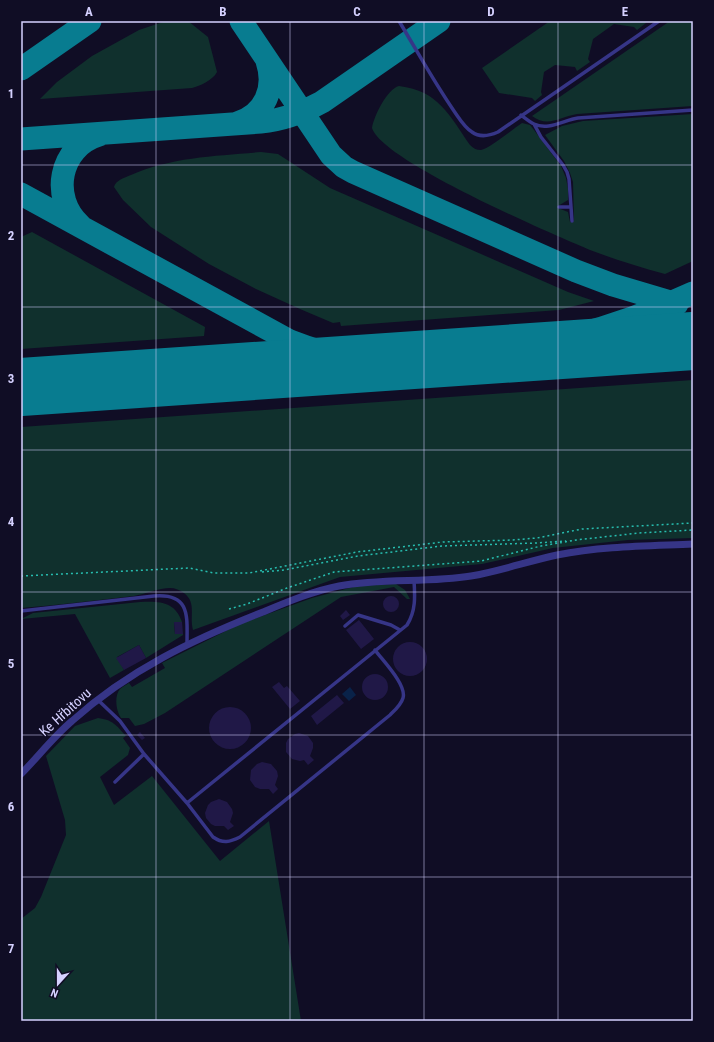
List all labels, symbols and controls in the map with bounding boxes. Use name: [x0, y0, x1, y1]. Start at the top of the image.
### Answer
text: A: [85, 4, 93, 19]
text: B: [219, 4, 227, 19]
text: C: [353, 4, 361, 19]
text: D: [487, 4, 495, 19]
text: E: [622, 4, 629, 19]
text: 1: [8, 86, 14, 101]
text: 2: [8, 228, 15, 243]
text: 3: [8, 371, 14, 386]
text: 4: [8, 514, 15, 529]
text: 5: [8, 656, 15, 671]
street label: Ke Hřbitovu: [36, 685, 94, 739]
text: 6: [8, 799, 15, 814]
text: 7: [8, 941, 15, 956]
north arrow: [38, 964, 78, 1004]
text: N: [49, 986, 60, 1000]

